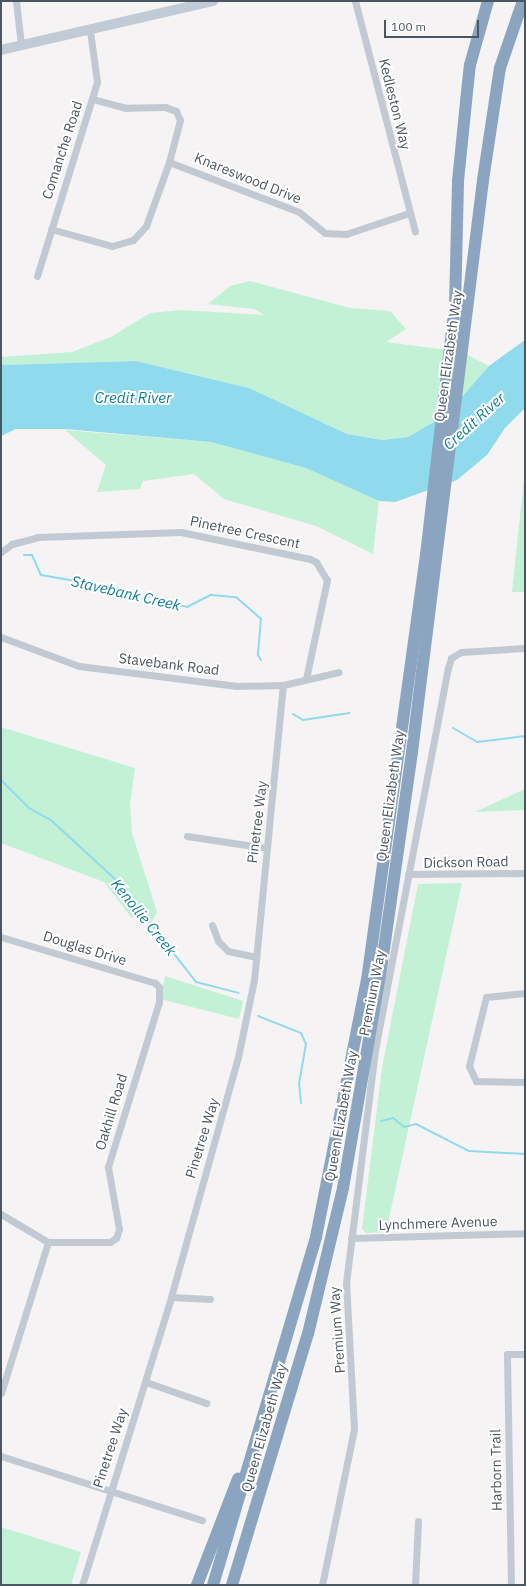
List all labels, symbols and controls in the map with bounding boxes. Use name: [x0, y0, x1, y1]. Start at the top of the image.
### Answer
scale bar: [386, 12, 481, 38]
text: 100 m: [391, 19, 426, 34]
street label: Kedleston Way: [376, 57, 414, 151]
street label: Comanche Road: [38, 99, 86, 201]
street label: Knareswood Drive: [192, 149, 304, 207]
street label: Queen Elizabeth Way: [430, 289, 466, 423]
water label: Credit River: [95, 389, 171, 407]
water label: Credit River: [439, 389, 509, 453]
street label: Pinetree Crescent: [188, 512, 302, 552]
water label: Stavebank Creek: [70, 572, 182, 614]
street label: Stavebank Road: [118, 649, 220, 679]
street label: Queen Elizabeth Way: [372, 729, 408, 863]
street label: Pinetree Way: [244, 780, 270, 864]
street label: Dickson Road: [423, 853, 509, 871]
water label: Kenollie Creek: [108, 875, 180, 959]
street label: Douglas Drive: [41, 927, 129, 969]
street label: Premium Way: [355, 949, 389, 1037]
street label: Queen Elizabeth Way: [321, 1049, 361, 1183]
street label: Oakhill Road: [91, 1072, 131, 1152]
street label: Pinetree Way: [182, 1096, 222, 1180]
street label: Lynchmere Avenue: [378, 1213, 498, 1233]
street label: Premium Way: [326, 1286, 348, 1374]
street label: Queen Elizabeth Way: [238, 1362, 290, 1494]
street label: Pinetree Way: [89, 1406, 131, 1490]
street label: Harborn Trail: [487, 1429, 505, 1511]

